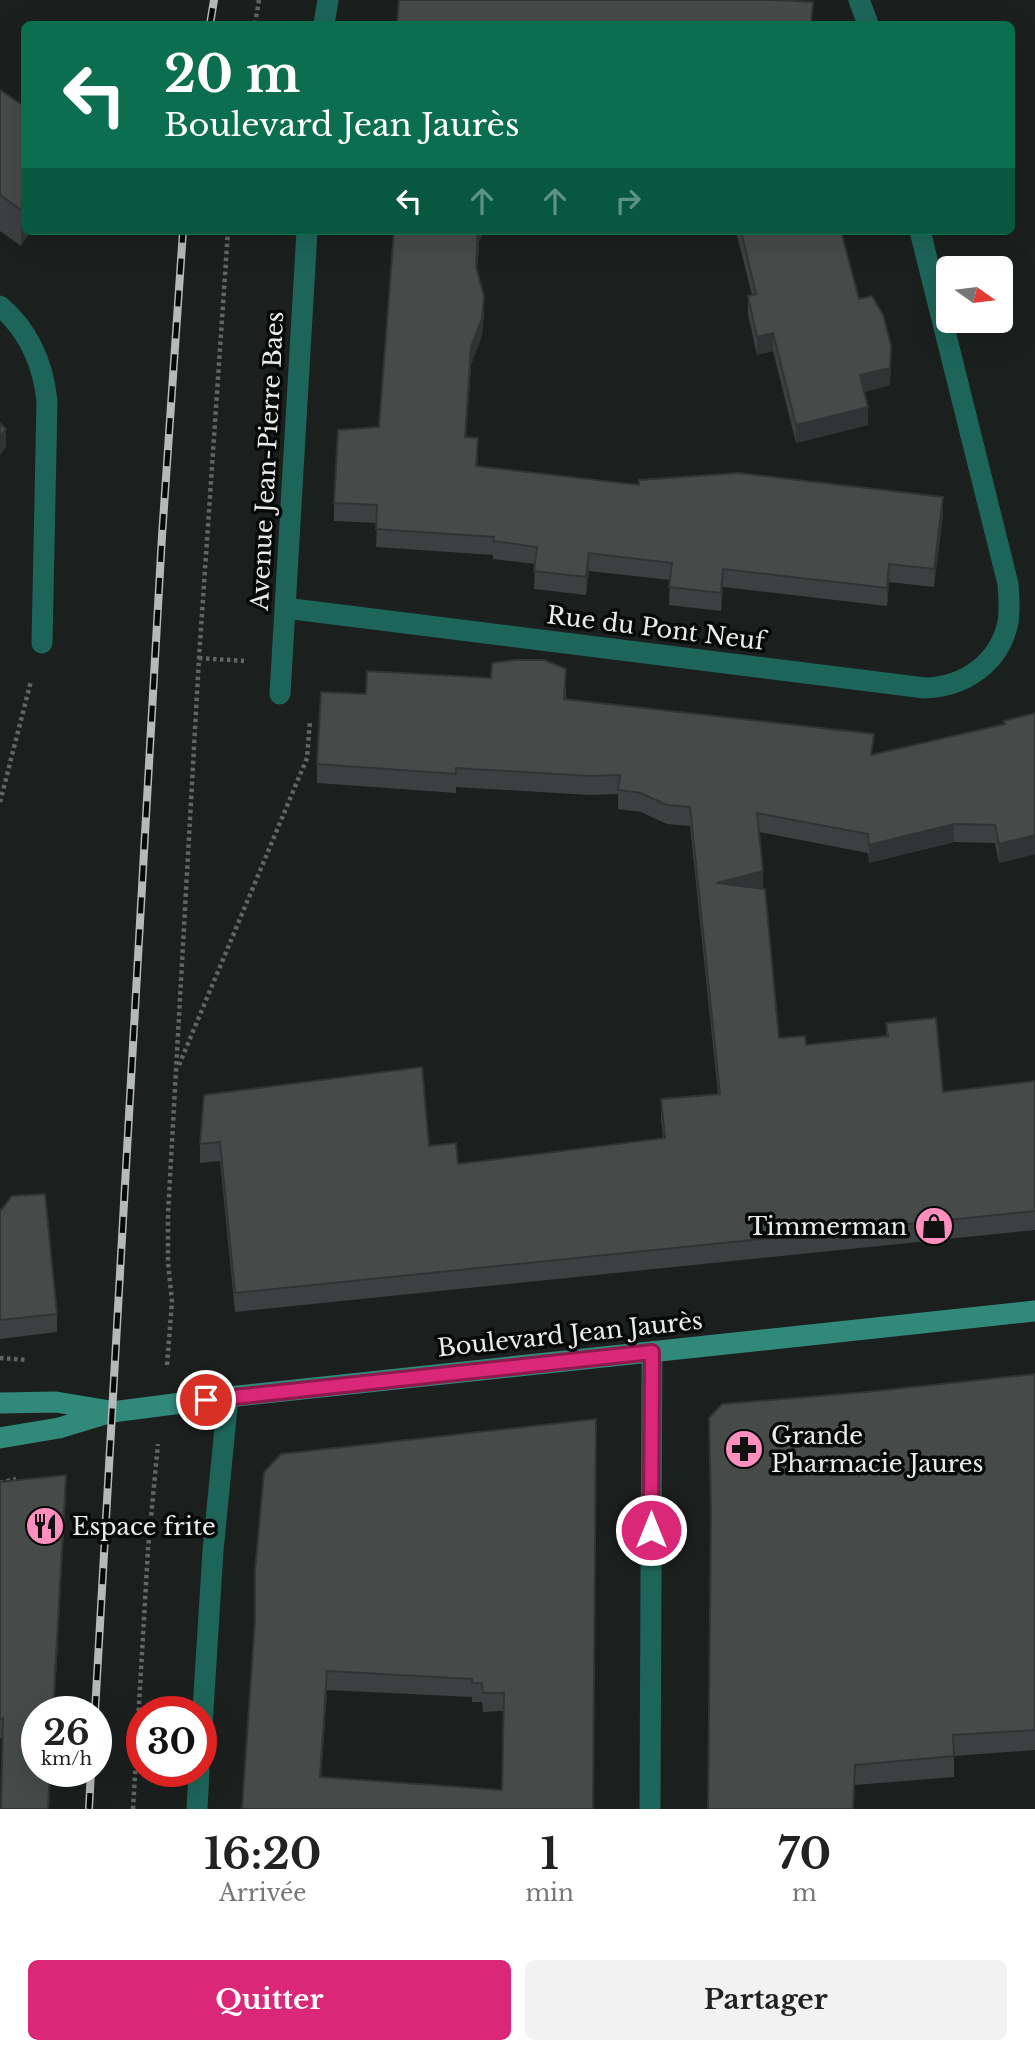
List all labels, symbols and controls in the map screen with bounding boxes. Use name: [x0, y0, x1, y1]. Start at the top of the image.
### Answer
text: 20 m: [164, 44, 300, 105]
icon: left: [49, 49, 140, 140]
text: Boulevard Jean Jaurès: [164, 105, 520, 145]
icon: left: [390, 182, 428, 220]
icon: ahead: [463, 182, 501, 220]
icon: ahead: [536, 182, 574, 220]
icon: right: [609, 182, 647, 220]
north arrow: [936, 256, 1013, 332]
map controls: [936, 256, 1013, 333]
street label: Avenue Jean-Pierre Baes: [245, 311, 289, 612]
street label: Rue du Pont Neuf: [545, 600, 770, 656]
shop icon: Timmerman: [913, 1205, 955, 1247]
place label: Timmerman: [748, 1212, 907, 1241]
street label: Boulevard Jean Jaurès: [436, 1306, 704, 1362]
pin: [176, 1370, 236, 1430]
icon: arrive: [187, 1381, 225, 1419]
place label: Grande Pharmacie Jaures: [771, 1421, 983, 1478]
pharmacy icon: Grande Pharmacie Jaures: [723, 1428, 765, 1470]
position arrow: [614, 1493, 688, 1567]
restaurant icon: Espace frite: [24, 1505, 66, 1547]
place label: Espace frite: [72, 1512, 216, 1541]
speed limit sign: 30: [126, 1696, 217, 1787]
text: 26: [43, 1711, 90, 1754]
text: km/h: [41, 1748, 92, 1770]
text: 16:20: [204, 1828, 322, 1880]
text: 1: [540, 1828, 559, 1880]
text: 70: [778, 1828, 831, 1880]
text: Arrivée: [219, 1879, 306, 1907]
text: min: [525, 1879, 574, 1907]
text: m: [792, 1879, 817, 1907]
button: Quitter: [28, 1960, 511, 2040]
button: Partager: [525, 1960, 1007, 2040]

